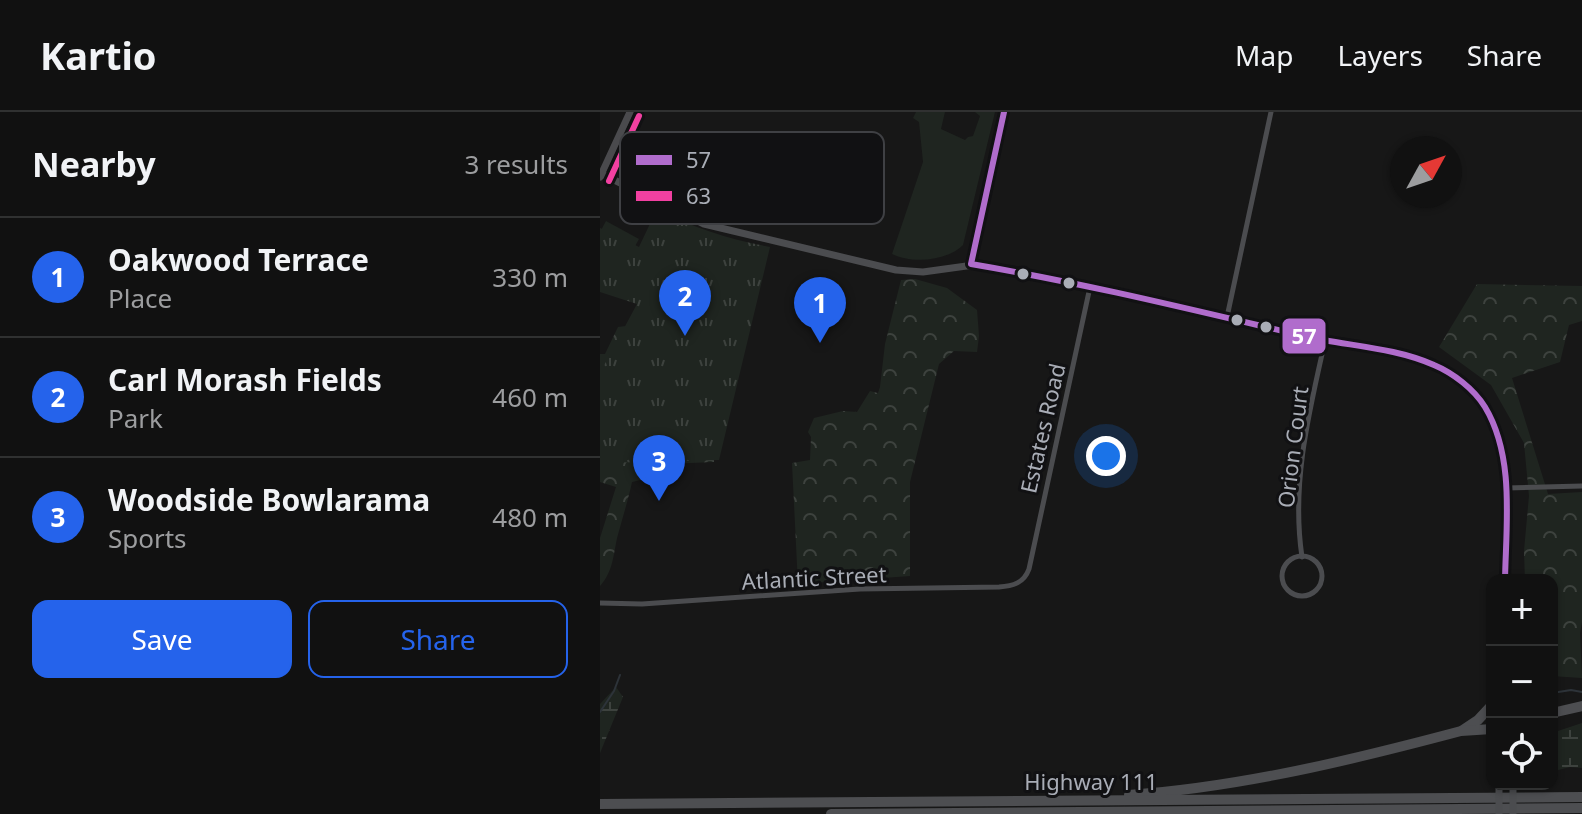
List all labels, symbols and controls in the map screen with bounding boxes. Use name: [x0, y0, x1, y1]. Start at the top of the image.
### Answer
text: Kartio: [40, 29, 157, 81]
text: Map: [1235, 36, 1293, 74]
text: Layers: [1337, 36, 1423, 74]
text: Share: [1467, 36, 1542, 74]
legend: [620, 132, 884, 224]
north arrow: [1390, 136, 1462, 208]
text: Nearby: [32, 141, 156, 187]
text: 57: [686, 144, 711, 174]
text: 3 results: [464, 146, 568, 182]
text: 63: [686, 180, 711, 210]
text: Oakwood Terrace: [108, 239, 369, 280]
text: 1: [51, 259, 65, 295]
text: 330 m: [492, 259, 568, 295]
unlabelled marker: [1015, 266, 1031, 282]
pin: 2: [659, 270, 711, 336]
unlabelled marker: [1061, 275, 1077, 291]
pin: 1: [794, 277, 846, 343]
text: Place: [108, 280, 172, 316]
unlabelled marker: [1229, 312, 1245, 328]
line badge: 57: [1281, 317, 1327, 355]
unlabelled marker: [1258, 319, 1274, 335]
text: 57: [1291, 320, 1317, 350]
text: Carl Morash Fields: [108, 359, 382, 400]
street label: Estates Road: [1012, 360, 1072, 496]
text: 2: [51, 379, 65, 415]
text: 460 m: [492, 379, 568, 415]
street label: Orion Court: [1270, 384, 1314, 510]
text: Park: [108, 400, 163, 436]
pin: 3: [633, 435, 685, 501]
your location: [1086, 436, 1126, 476]
text: Woodside Bowlarama: [108, 479, 430, 520]
text: 3: [51, 499, 65, 535]
text: 480 m: [492, 499, 568, 535]
text: Sports: [108, 520, 187, 556]
street label: Atlantic Street: [741, 558, 887, 596]
map controls: [1486, 574, 1558, 790]
button: +: [1486, 574, 1558, 646]
button: Save: [32, 600, 292, 678]
button: Share: [308, 600, 568, 678]
button: −: [1486, 646, 1558, 718]
button: locate: [1486, 718, 1558, 790]
street label: Highway 111: [1024, 766, 1158, 796]

